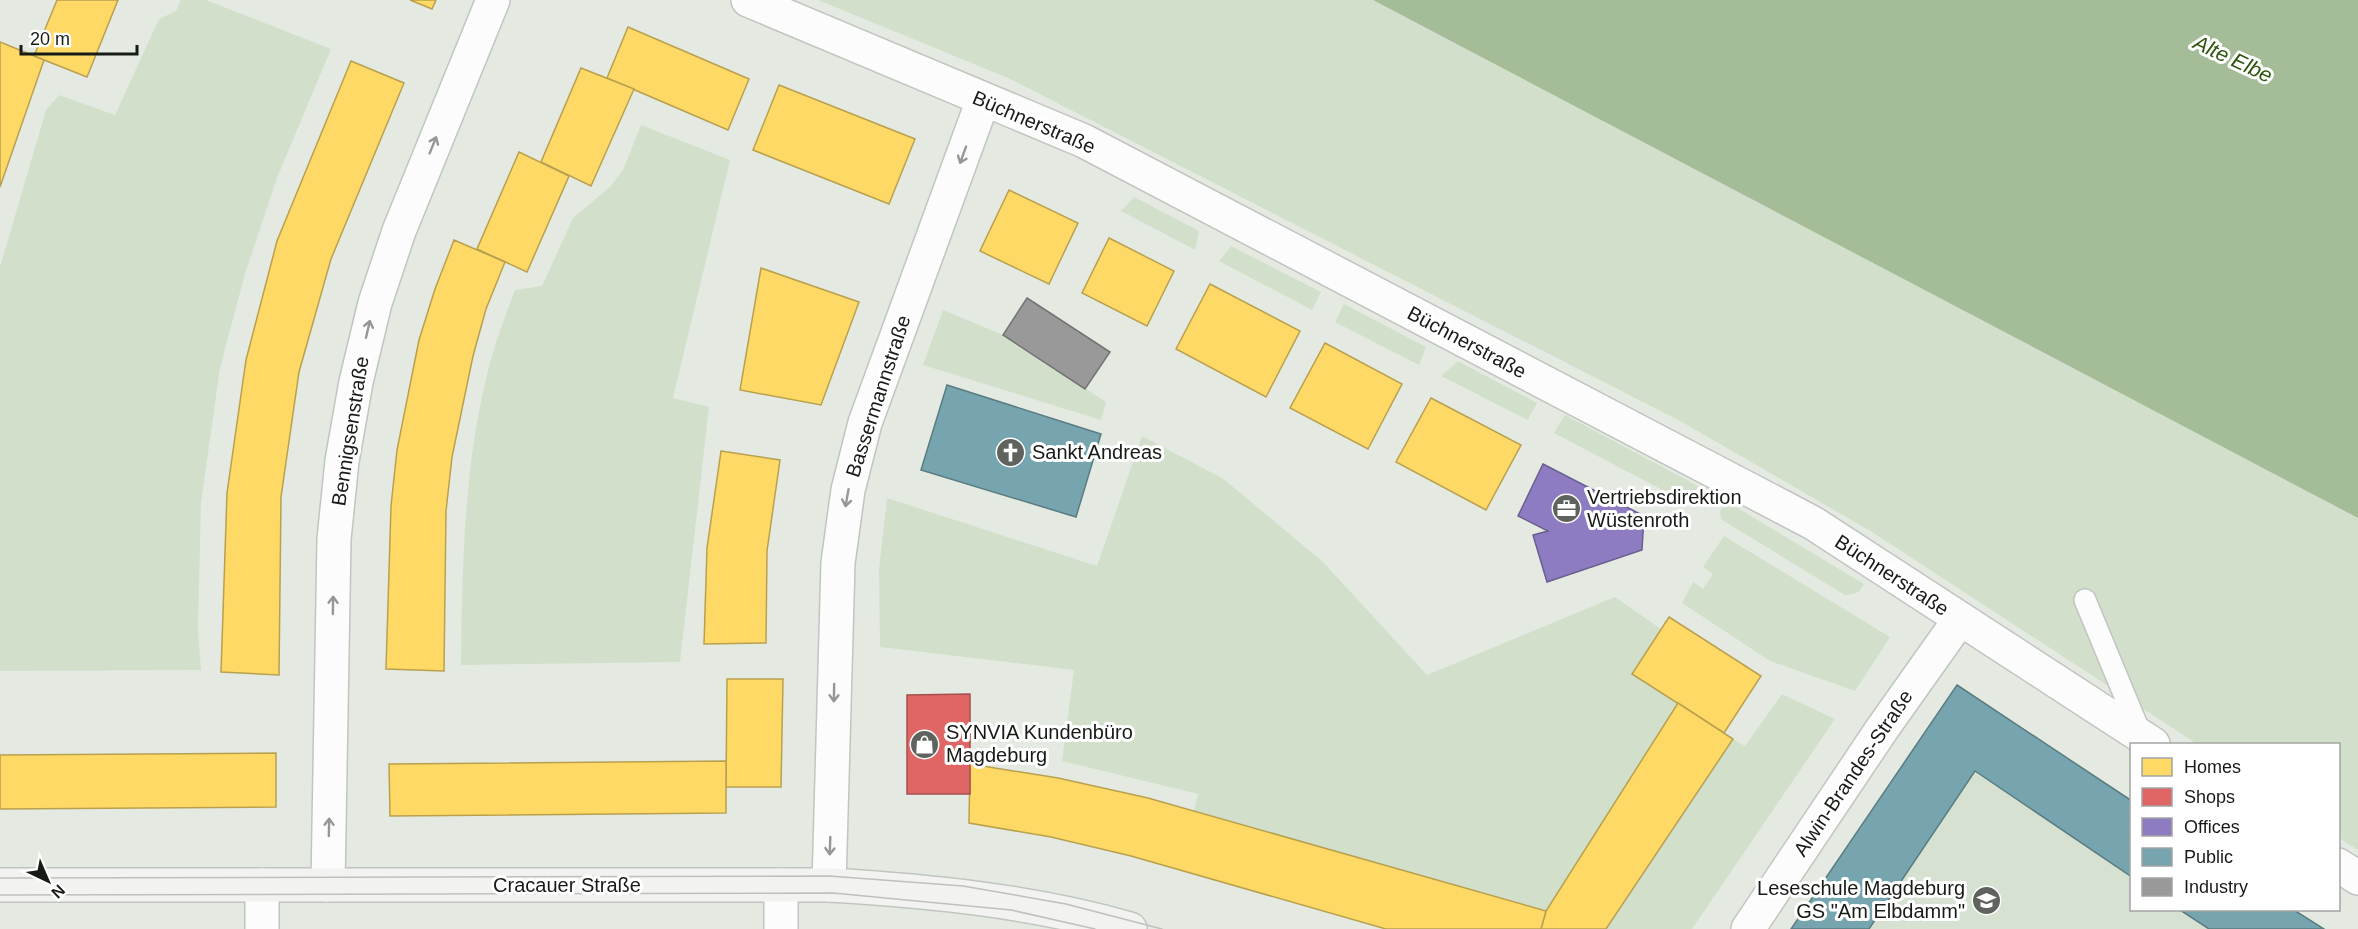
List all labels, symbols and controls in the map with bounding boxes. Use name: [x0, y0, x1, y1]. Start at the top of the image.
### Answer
scale bar: [21, 18, 136, 56]
text: 20 m: [30, 29, 70, 49]
water label: Alte Elbe: [2188, 30, 2276, 87]
street label: Büchnerstraße: [969, 86, 1099, 158]
one-way arrow: [428, 136, 439, 155]
one-way arrow: [957, 145, 968, 164]
street label: Büchnerstraße: [1404, 301, 1530, 383]
street label: Bassermannstraße: [841, 312, 915, 480]
one-way arrow: [363, 320, 375, 339]
street label: Bennigsenstraße: [327, 355, 373, 507]
church icon: Sankt Andreas: [995, 436, 1027, 468]
place label: Sankt Andreas: [1032, 441, 1162, 463]
place label: Vertriebsdirektion Wüstenroth: [1587, 486, 1742, 531]
one-way arrow: [841, 488, 852, 508]
office icon: Vertriebsdirektion Wüstenroth: [1550, 493, 1582, 525]
street label: Büchnerstraße: [1831, 530, 1953, 620]
one-way arrow: [327, 595, 338, 615]
one-way arrow: [828, 682, 840, 702]
street label: Alwin-Brandes-Straße: [1789, 686, 1917, 860]
place label: SYNVIA Kundenbüro Magdeburg: [946, 721, 1133, 766]
shop icon: SYNVIA Kundenbüro Magdeburg: [909, 728, 941, 760]
legend: [2130, 743, 2340, 911]
text: Homes: [2184, 757, 2241, 777]
text: Shops: [2184, 787, 2235, 807]
one-way arrow: [323, 817, 335, 837]
text: Offices: [2184, 817, 2240, 837]
one-way arrow: [825, 836, 836, 856]
text: Public: [2184, 847, 2233, 867]
north arrow: [18, 851, 78, 911]
street label: Cracauer Straße: [493, 874, 641, 896]
place label: Leseschule Magdeburg GS "Am Elbdamm": [1757, 877, 1965, 922]
text: Industry: [2184, 877, 2248, 897]
text: N: [48, 881, 68, 902]
school or university icon: Leseschule Magdeburg GS "Am Elbdamm": [1970, 884, 2002, 916]

